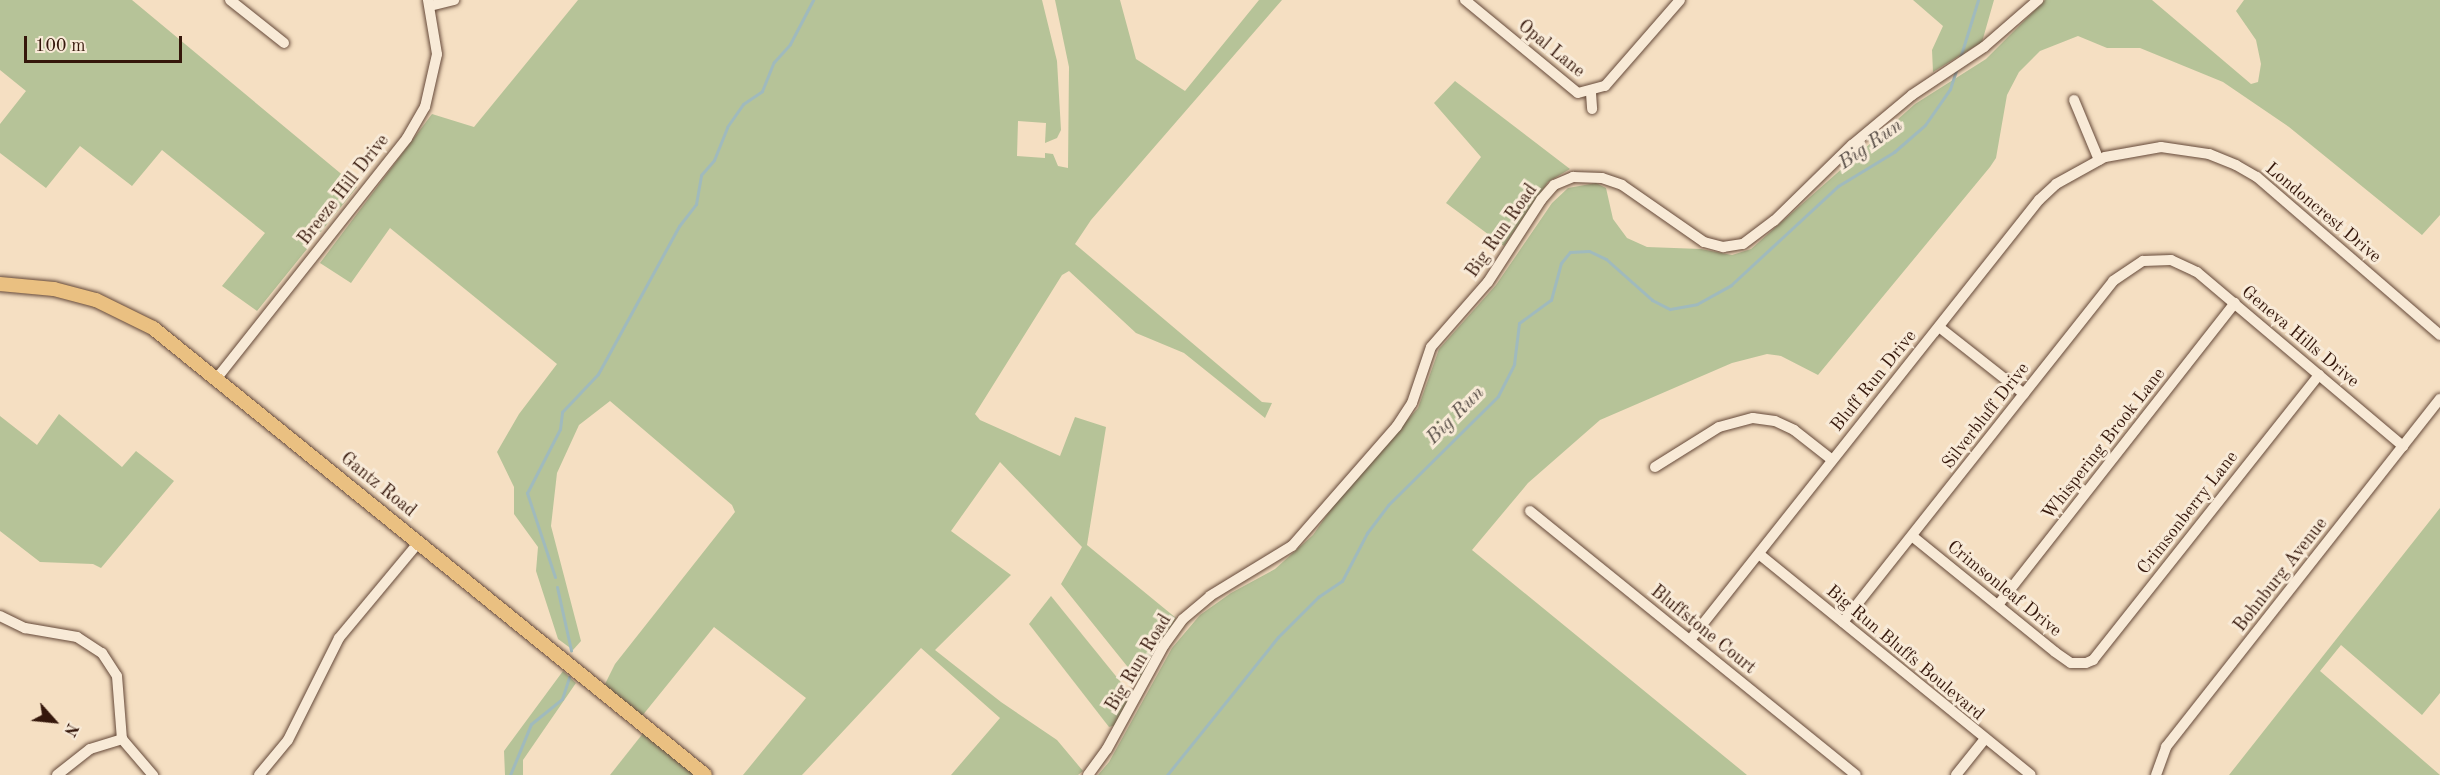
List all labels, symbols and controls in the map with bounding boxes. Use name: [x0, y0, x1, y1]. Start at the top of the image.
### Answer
street label: Opal Lane: [1513, 16, 1589, 82]
scale bar: [27, 24, 184, 62]
text: 100 m: [35, 37, 86, 55]
water label: Big Run: [1834, 114, 1908, 176]
street label: Breeze Hill Drive: [294, 130, 394, 250]
street label: Londoncrest Drive: [2261, 158, 2385, 268]
street label: Big Run Road: [1462, 180, 1542, 282]
street label: Geneva Hills Drive: [2237, 281, 2363, 393]
street label: Bluff Run Drive: [1826, 326, 1922, 436]
street label: Silverbluff Drive: [1938, 359, 2034, 473]
street label: Whispering Brook Lane: [2038, 364, 2170, 524]
water label: Big Run: [1422, 382, 1490, 450]
street label: Crimsonberry Lane: [2133, 447, 2243, 579]
street label: Gantz Road: [336, 448, 420, 522]
street label: Bohnburg Avenue: [2230, 514, 2332, 636]
street label: Crimsonleaf Drive: [1942, 536, 2066, 642]
street label: Bluffstone Court: [1646, 581, 1760, 679]
street label: Big Run Bluffs Boulevard: [1822, 581, 1988, 725]
street label: Big Run Road: [1102, 611, 1176, 715]
north arrow: [24, 691, 84, 751]
text: N: [60, 720, 80, 738]

